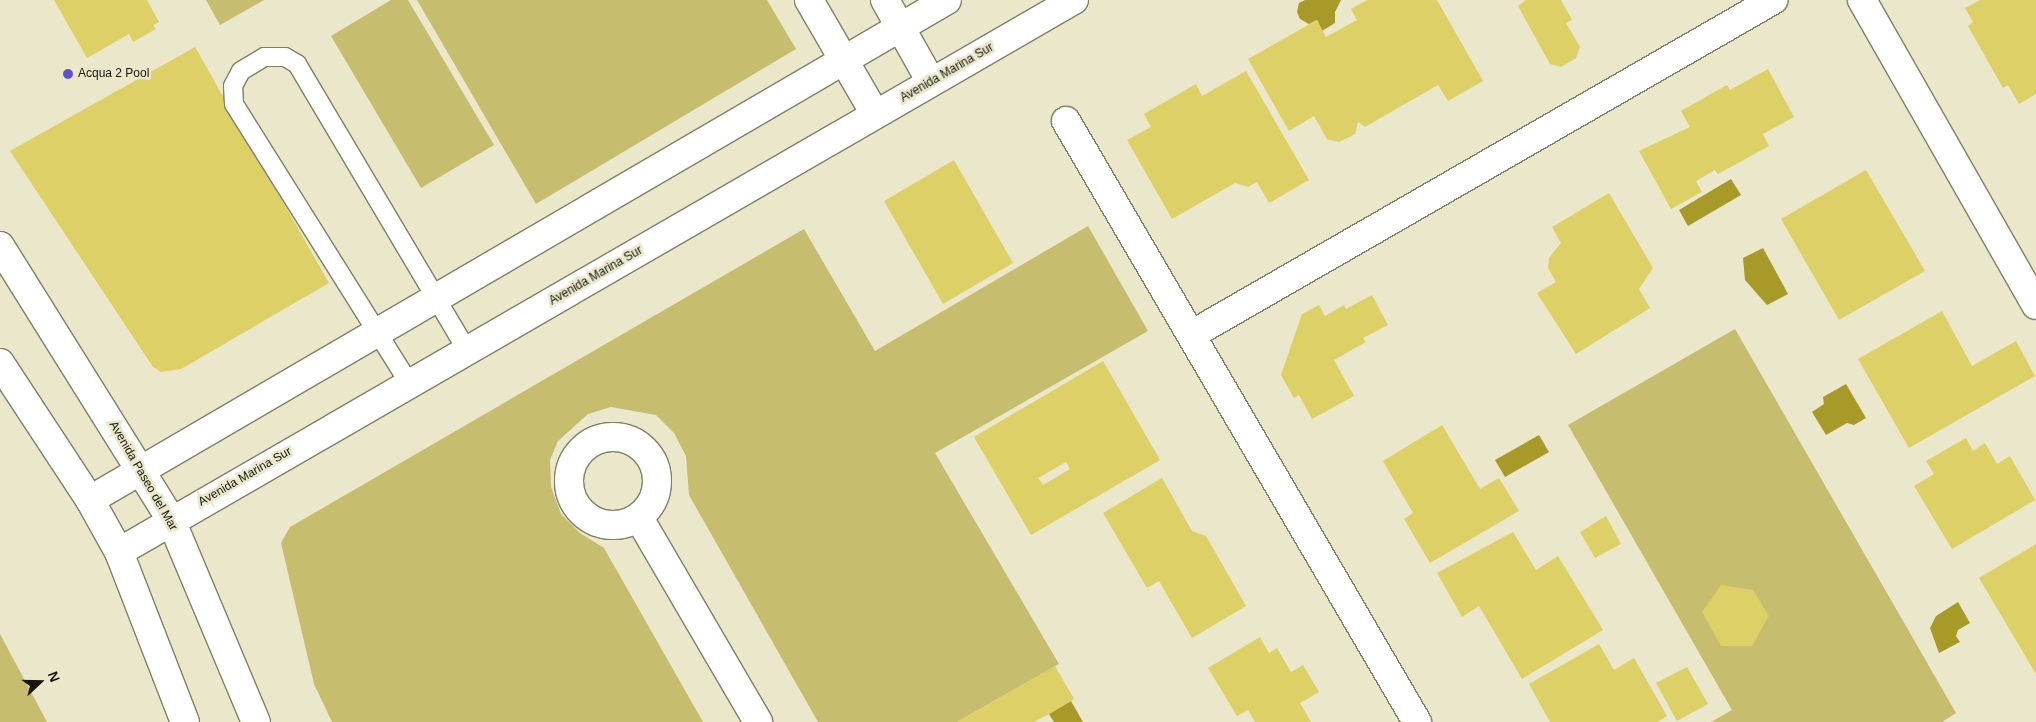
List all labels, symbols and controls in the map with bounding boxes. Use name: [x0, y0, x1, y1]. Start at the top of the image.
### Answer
street label: Avenida Marina Sur: [898, 40, 996, 106]
place label: Acqua 2 Pool: [78, 67, 149, 81]
marker: Acqua 2 Pool: [62, 68, 74, 80]
street label: Avenida Marina Sur: [547, 243, 645, 309]
street label: Avenida Paseo del Mar: [106, 419, 180, 533]
street label: Avenida Marina Sur: [196, 444, 294, 510]
north arrow: [15, 657, 65, 707]
text: N: [45, 669, 63, 684]

